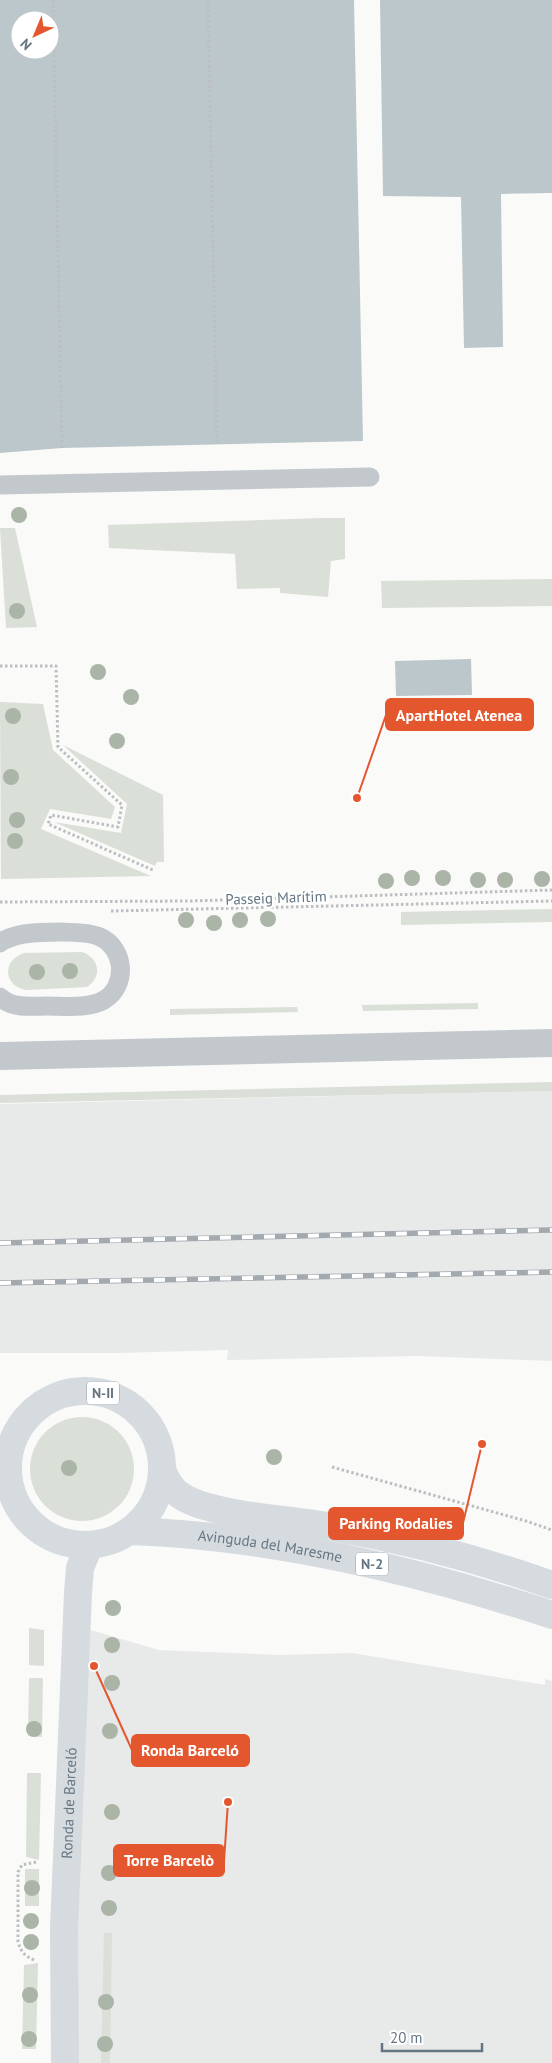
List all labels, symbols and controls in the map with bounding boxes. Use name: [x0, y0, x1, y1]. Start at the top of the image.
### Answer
north arrow: [10, 10, 60, 60]
text: N: [16, 35, 36, 54]
callout: ApartHotel Atenea: [386, 699, 533, 730]
text: ApartHotel Atenea: [396, 705, 522, 725]
street label: Passeig Marítim: [225, 886, 327, 909]
road number: N-II: [87, 1382, 119, 1405]
callout: Parking Rodalies: [329, 1508, 463, 1539]
text: Parking Rodalies: [339, 1513, 453, 1533]
street label: Avinguda del Maresme: [197, 1526, 344, 1566]
road number: N-2: [356, 1552, 388, 1576]
callout: Ronda Barceló: [132, 1735, 249, 1766]
text: Ronda Barceló: [141, 1740, 239, 1760]
street label: Ronda de Barceló: [57, 1747, 81, 1859]
callout: Torre Barcelò: [114, 1845, 224, 1876]
text: Torre Barcelò: [124, 1850, 214, 1870]
scale bar: [382, 2020, 482, 2052]
text: 20 m: [390, 2028, 423, 2047]

